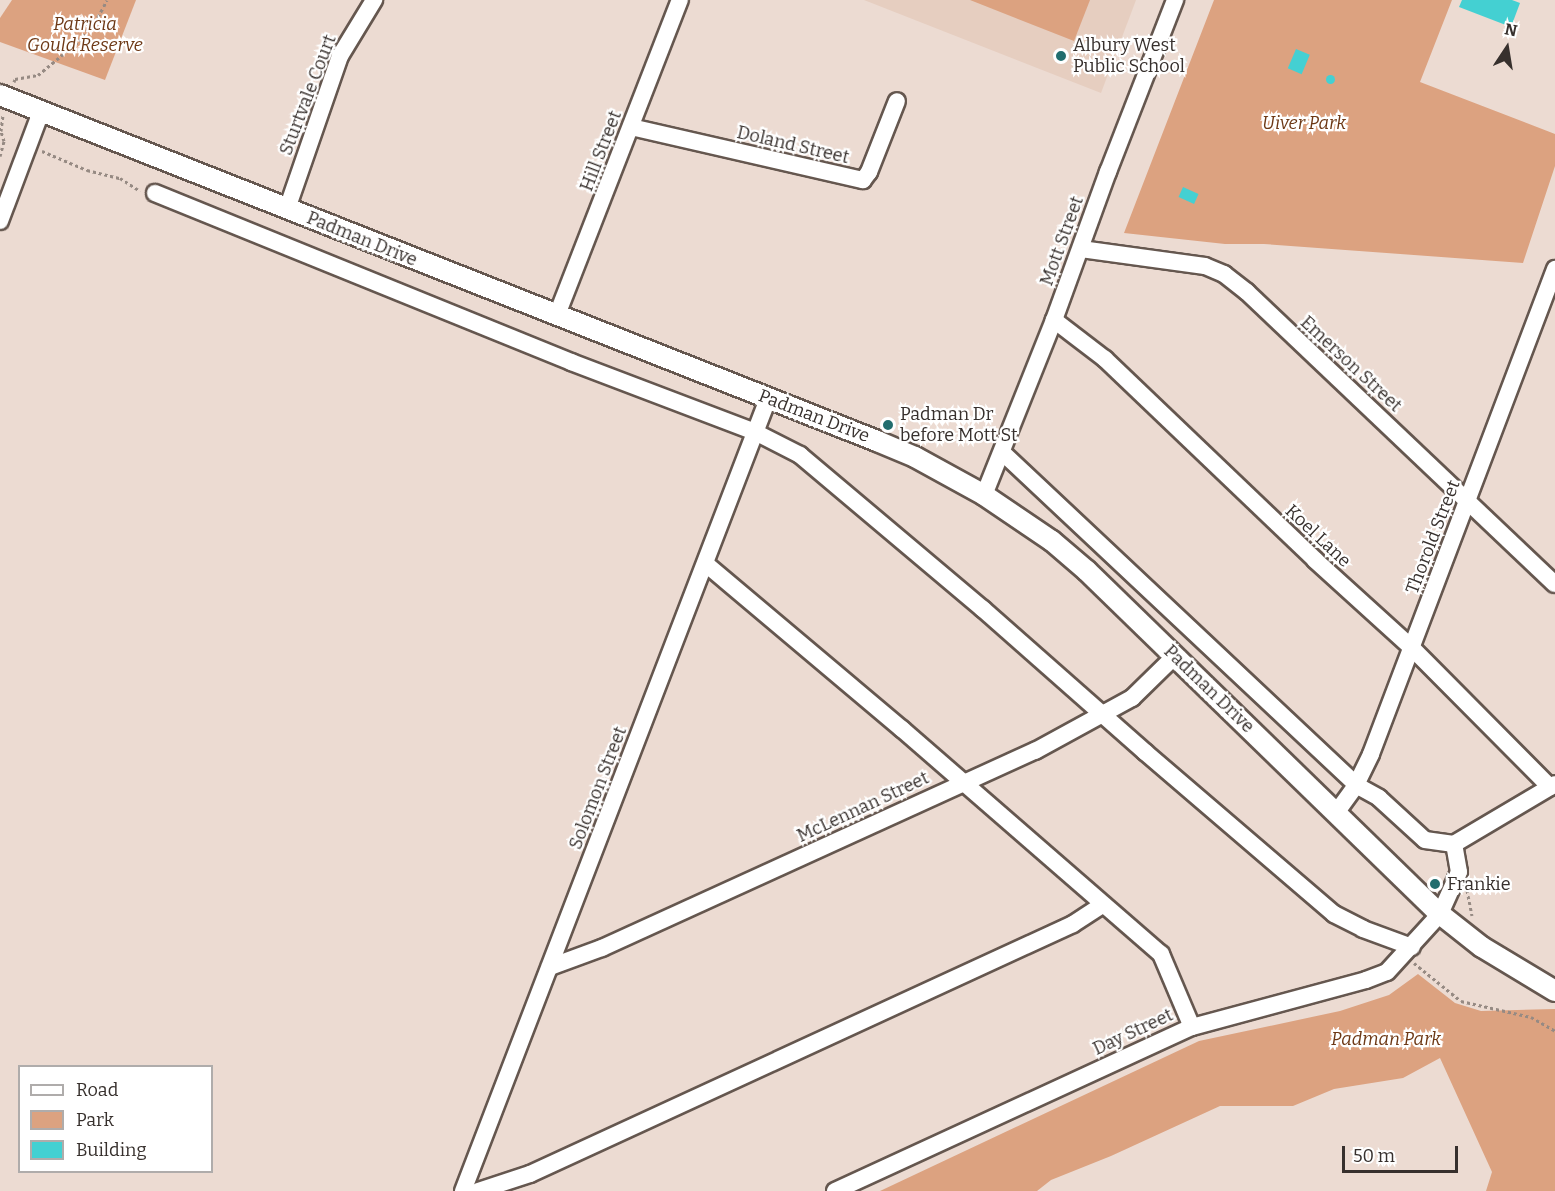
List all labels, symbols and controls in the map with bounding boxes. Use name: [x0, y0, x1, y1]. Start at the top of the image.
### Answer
park label: Patricia Gould Reserve: [27, 14, 143, 57]
north arrow: [1477, 18, 1537, 78]
text: N: [1503, 19, 1519, 40]
street label: Sturtvale Court: [275, 32, 341, 158]
place label: Albury West Public School: [1073, 35, 1185, 78]
marker: Albury West Public School: [1054, 49, 1068, 63]
street label: Hill Street: [576, 108, 626, 194]
park label: Uiver Park: [1262, 112, 1346, 134]
street label: Doland Street: [735, 122, 851, 168]
street label: Mott Street: [1036, 193, 1088, 289]
street label: Padman Drive: [304, 207, 420, 271]
street label: Emerson Street: [1296, 312, 1406, 416]
street label: Padman Drive: [755, 385, 873, 447]
place label: Padman Dr before Mott St: [900, 404, 1017, 446]
marker: Padman Dr before Mott St: [881, 418, 895, 432]
street label: Thorold Street: [1401, 477, 1465, 597]
street label: Koel Lane: [1281, 500, 1355, 572]
street label: Padman Drive: [1159, 641, 1259, 737]
street label: Solomon Street: [565, 724, 631, 852]
street label: McLennan Street: [794, 767, 932, 847]
place label: Frankie: [1447, 873, 1511, 895]
marker: Frankie: [1428, 877, 1442, 891]
street label: Day Street: [1090, 1004, 1176, 1060]
park label: Padman Park: [1331, 1028, 1441, 1050]
legend: [18, 1065, 213, 1173]
text: Road: [76, 1079, 118, 1101]
text: Park: [76, 1109, 114, 1131]
scale bar: [1345, 1134, 1460, 1172]
text: Building: [76, 1139, 147, 1161]
text: 50 m: [1353, 1145, 1395, 1167]

